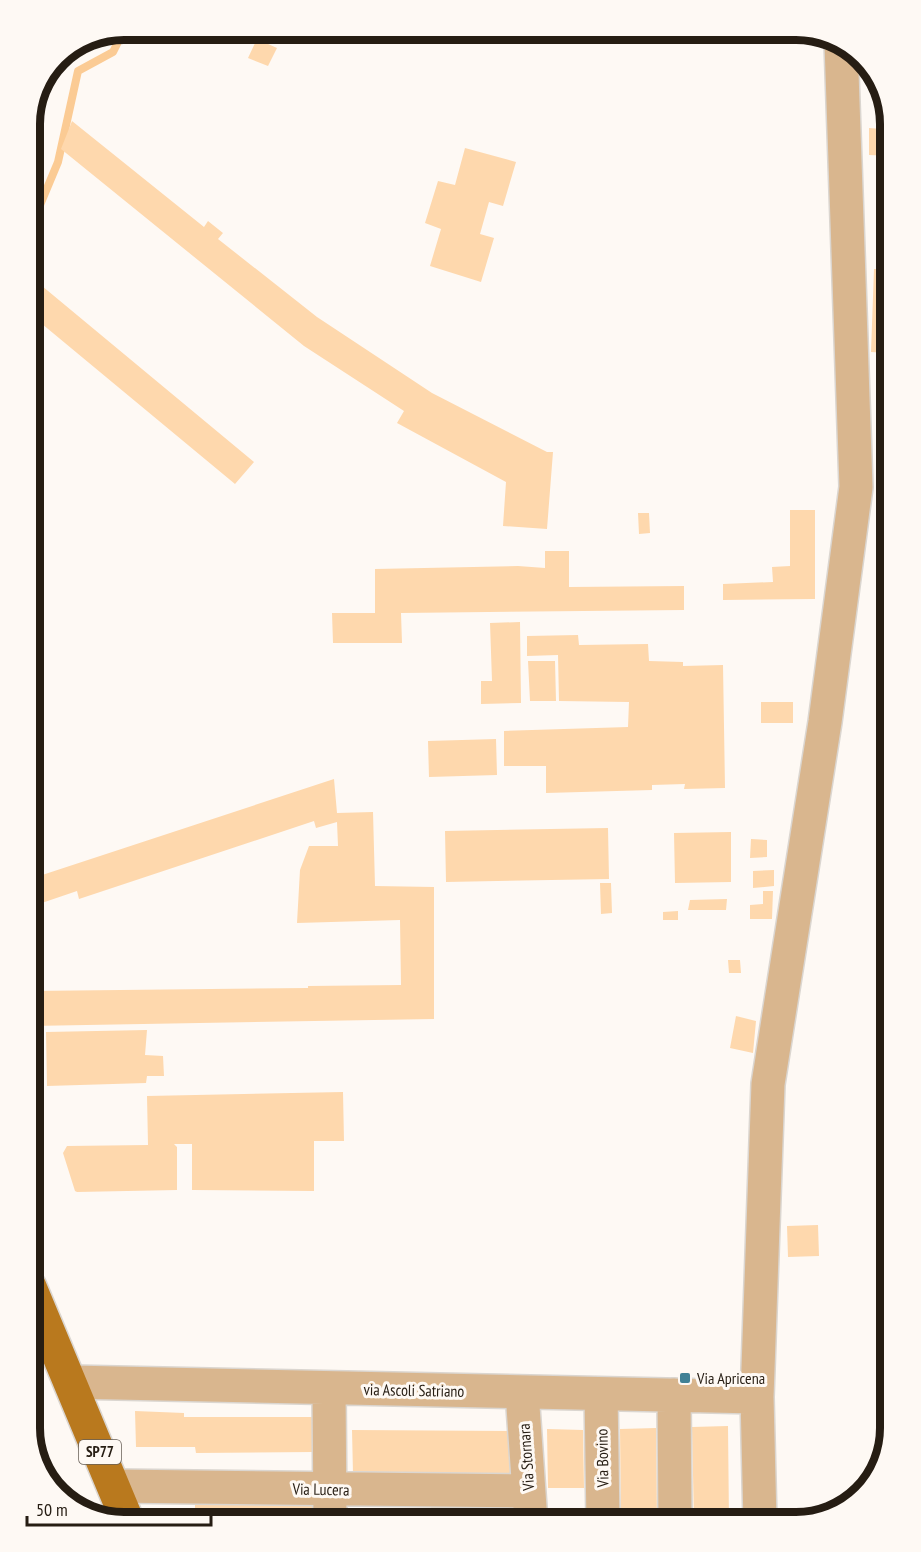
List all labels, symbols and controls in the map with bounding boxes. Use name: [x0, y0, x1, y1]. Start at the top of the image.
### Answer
place label: Via Apricena: [696, 1368, 765, 1388]
marker: Via Apricena: [678, 1371, 692, 1385]
street label: via Ascoli Satriano: [363, 1379, 465, 1401]
street label: Via Stornara: [514, 1423, 538, 1492]
street label: Via Bovino: [591, 1428, 613, 1488]
road number: SP77: [79, 1440, 121, 1464]
street label: Via Lucera: [291, 1478, 350, 1499]
scale bar: [27, 1489, 212, 1527]
text: 50 m: [36, 1498, 68, 1521]

